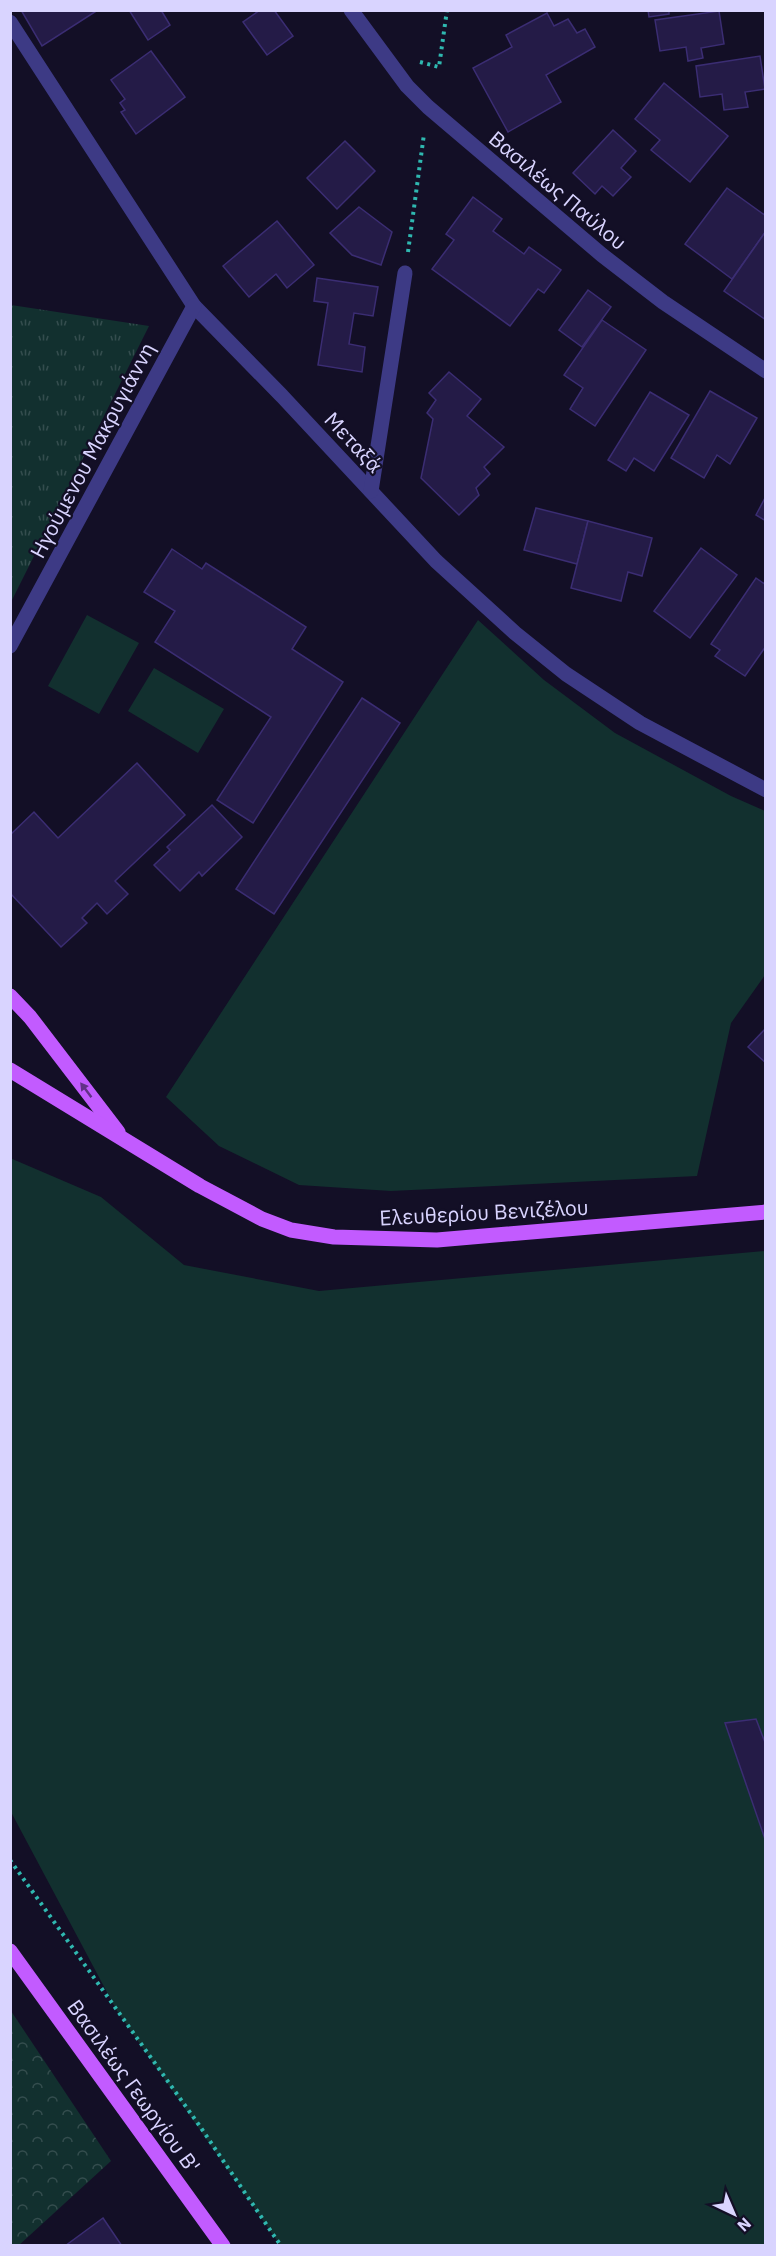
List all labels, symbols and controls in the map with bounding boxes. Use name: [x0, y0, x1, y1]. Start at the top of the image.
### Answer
street label: Βασιλέως Παύλου: [483, 124, 633, 256]
street label: Ηγούμενου Μακρυγιάννη: [23, 337, 161, 563]
street label: Μεταξά: [319, 406, 389, 478]
one-way arrow: [81, 1083, 93, 1098]
street label: Ελευθερίου Βενιζέλου: [379, 1193, 589, 1231]
street label: Βασιλέως Γεωργίου Β': [61, 1994, 207, 2178]
north arrow: [704, 2184, 764, 2244]
text: N: [733, 2214, 756, 2236]

